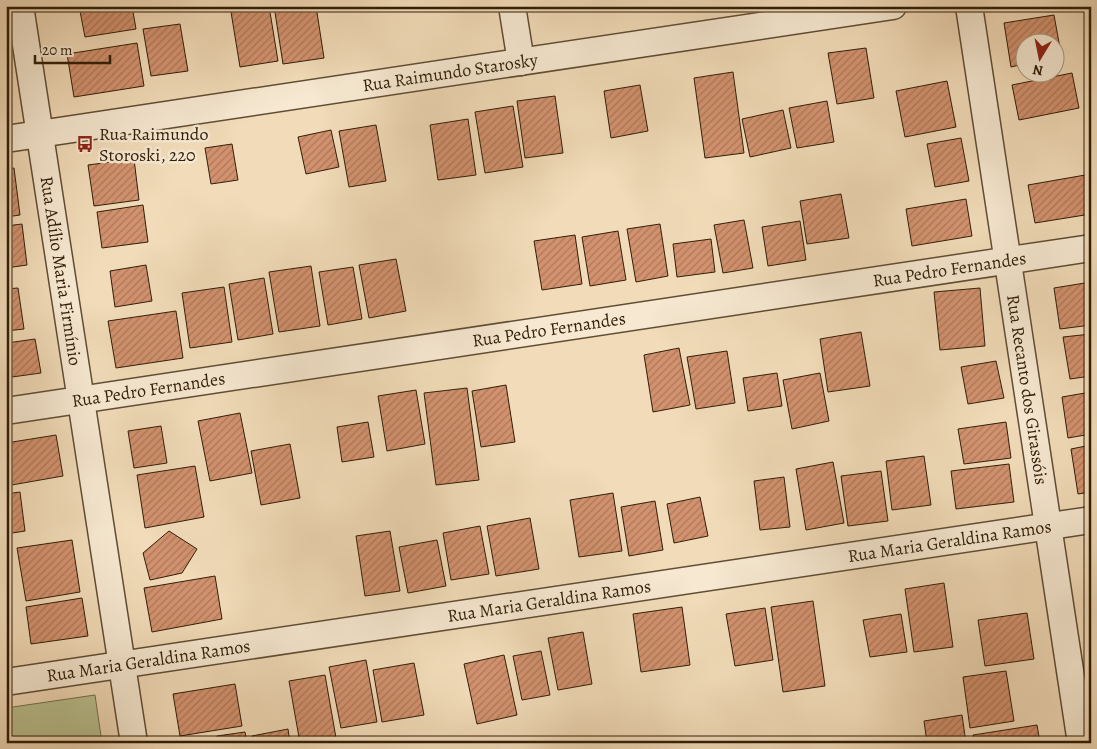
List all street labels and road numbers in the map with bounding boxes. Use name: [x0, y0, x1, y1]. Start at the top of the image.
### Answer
street label: Rua Raimundo Starosky: [361, 47, 540, 97]
street label: Rua Adílio Maria Firmínio: [34, 174, 87, 367]
street label: Rua Pedro Fernandes: [871, 246, 1028, 293]
street label: Rua Recanto dos Girassóis: [1001, 293, 1054, 486]
street label: Rua Pedro Fernandes: [471, 306, 627, 353]
street label: Rua Pedro Fernandes: [70, 366, 227, 413]
street label: Rua Maria Geraldina Ramos: [846, 514, 1053, 568]
street label: Rua Maria Geraldina Ramos: [445, 574, 652, 628]
street label: Rua Maria Geraldina Ramos: [45, 634, 252, 688]

